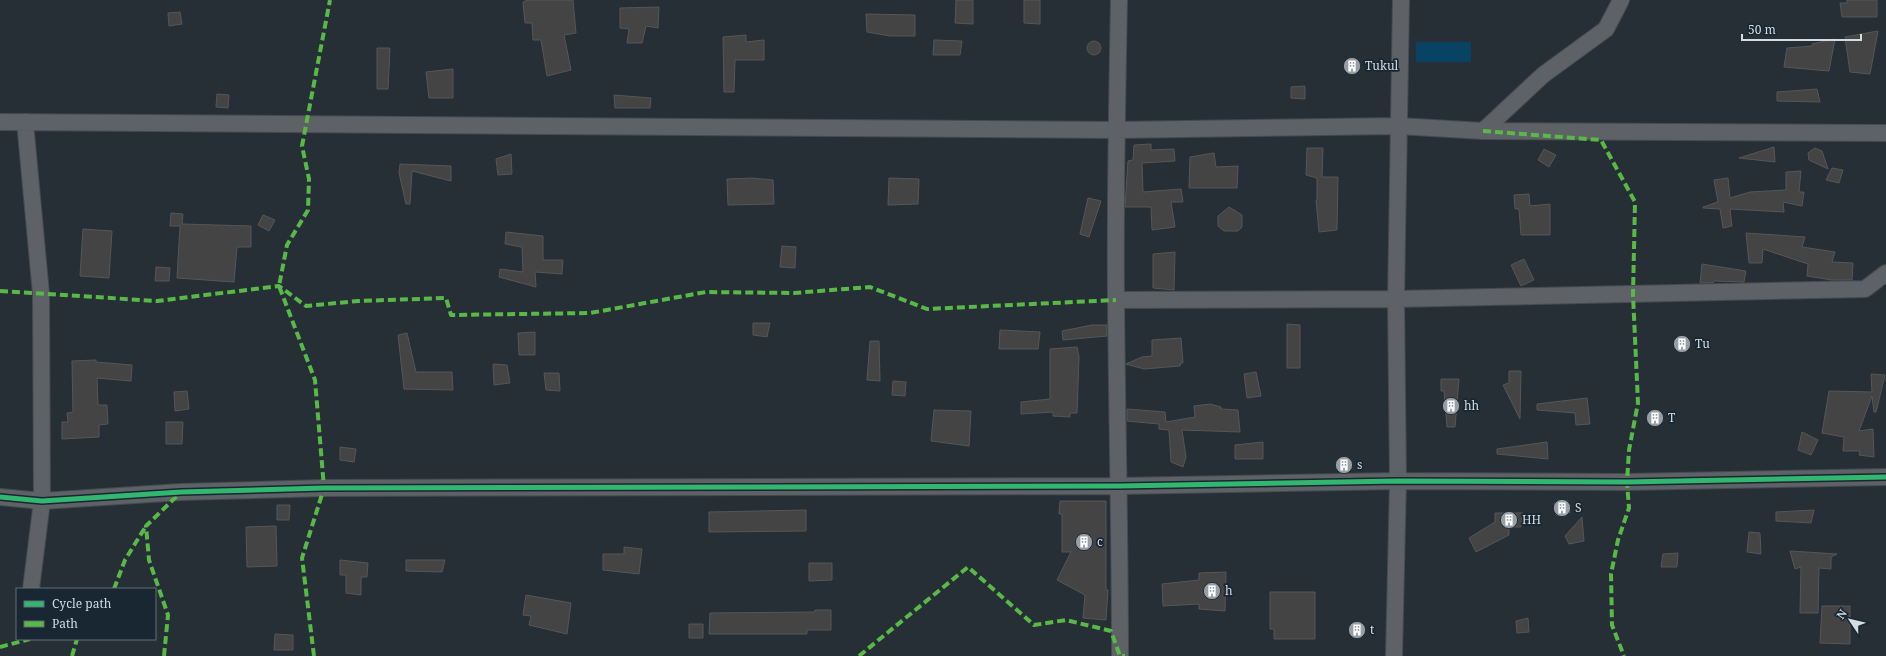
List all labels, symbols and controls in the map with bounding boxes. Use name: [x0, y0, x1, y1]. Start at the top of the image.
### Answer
scale bar: [1742, 16, 1861, 42]
text: 50 m: [1748, 21, 1776, 38]
building icon: Tukul: [1342, 56, 1362, 76]
place label: Tukul: [1365, 57, 1399, 74]
building icon: Tu: [1672, 334, 1692, 354]
place label: Tu: [1695, 335, 1710, 352]
building icon: hh: [1441, 396, 1461, 416]
place label: hh: [1464, 397, 1480, 414]
building icon: T: [1645, 408, 1665, 428]
place label: T: [1668, 409, 1676, 426]
building icon: s: [1334, 455, 1354, 475]
place label: s: [1357, 456, 1362, 473]
building icon: S: [1552, 498, 1572, 518]
place label: S: [1575, 499, 1582, 516]
building icon: HH: [1499, 510, 1519, 530]
place label: HH: [1522, 511, 1542, 528]
building icon: c: [1074, 532, 1094, 552]
place label: c: [1097, 533, 1103, 550]
building icon: h: [1202, 581, 1222, 601]
place label: h: [1225, 582, 1233, 599]
legend: [16, 588, 156, 640]
text: Cycle path: [52, 595, 112, 612]
north arrow: [1830, 600, 1870, 640]
text: N: [1833, 606, 1850, 622]
text: Path: [52, 615, 78, 632]
building icon: t: [1347, 620, 1367, 640]
place label: t: [1370, 621, 1374, 638]

